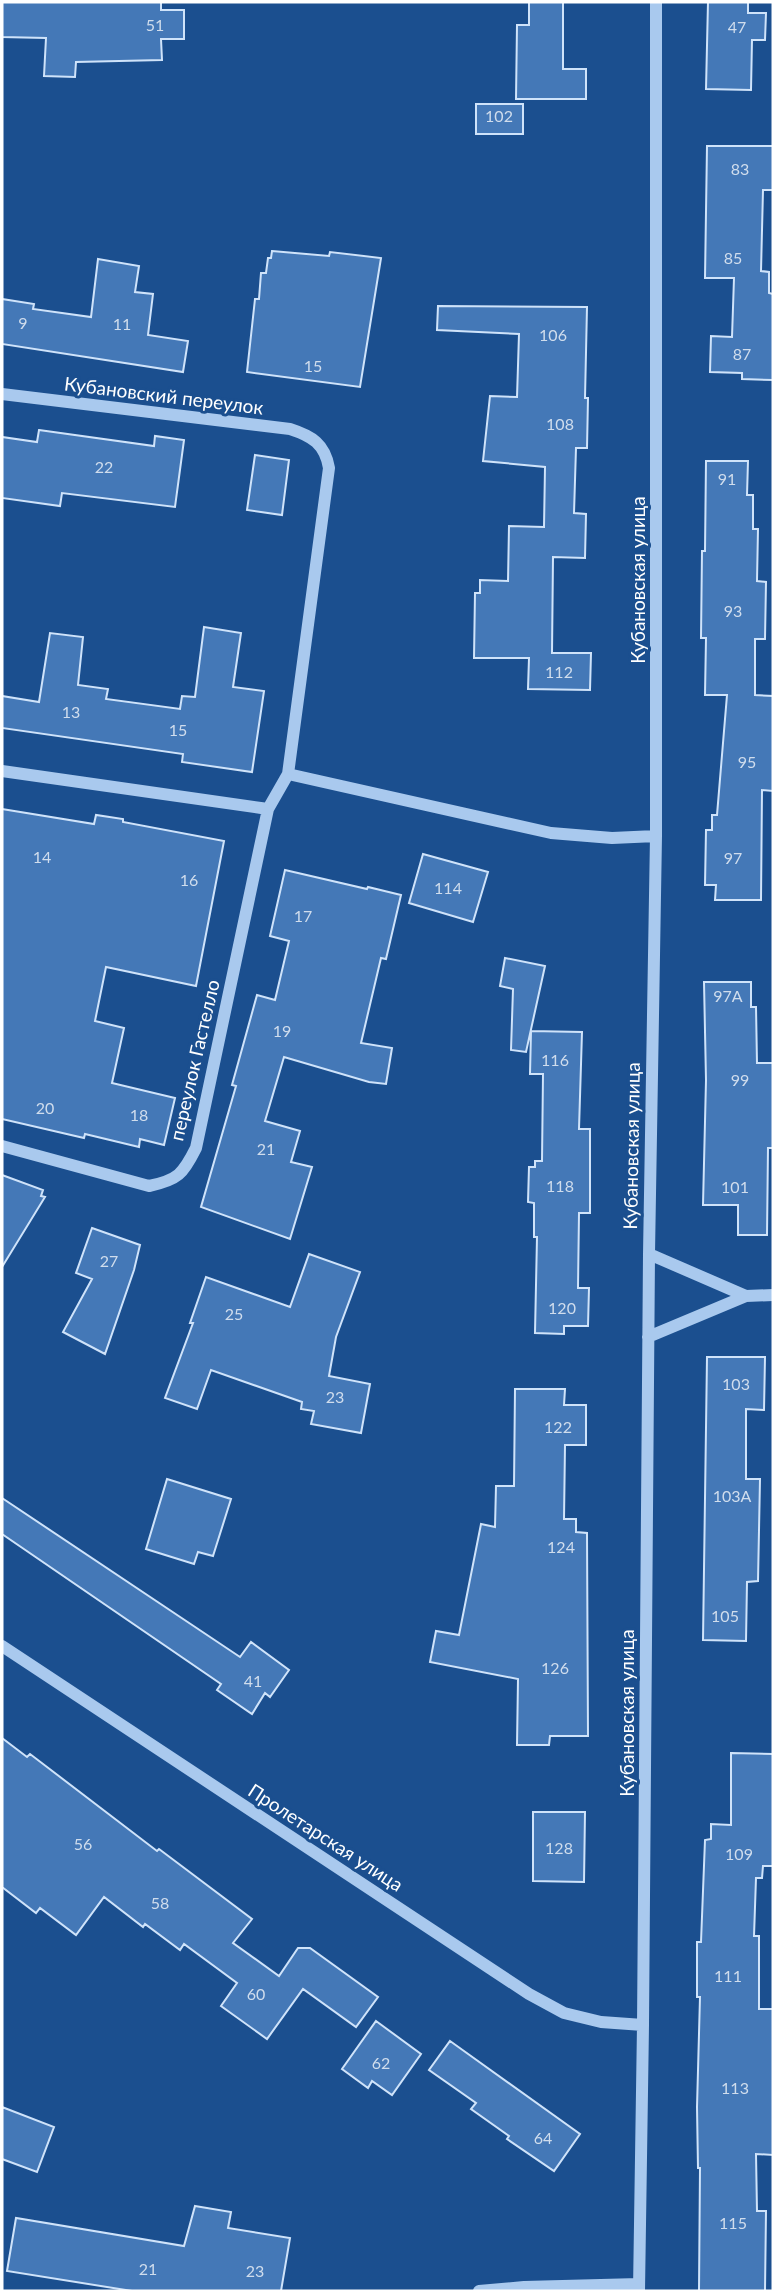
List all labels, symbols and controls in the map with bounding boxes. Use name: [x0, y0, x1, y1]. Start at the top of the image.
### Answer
house number: 51: [146, 15, 164, 34]
house number: 47: [728, 17, 746, 36]
house number: 102: [485, 106, 513, 125]
house number: 83: [731, 159, 749, 178]
house number: 85: [724, 248, 742, 267]
house number: 9: [18, 313, 28, 332]
house number: 11: [113, 314, 131, 333]
house number: 106: [539, 325, 567, 344]
house number: 87: [733, 344, 751, 363]
house number: 15: [304, 356, 322, 375]
street label: Кубановский переулок: [63, 371, 265, 419]
house number: 108: [546, 414, 574, 433]
house number: 22: [95, 457, 113, 476]
house number: 91: [718, 469, 736, 488]
street label: Кубановская улица: [626, 496, 649, 664]
house number: 93: [724, 601, 742, 620]
house number: 112: [545, 662, 573, 681]
house number: 13: [62, 702, 80, 721]
house number: 15: [169, 720, 187, 739]
house number: 95: [738, 752, 756, 771]
house number: 14: [33, 847, 51, 866]
house number: 97: [724, 848, 742, 867]
house number: 16: [180, 870, 198, 889]
house number: 114: [434, 878, 462, 897]
house number: 17: [294, 906, 312, 925]
street label: переулок Гастелло: [164, 977, 224, 1143]
house number: 97А: [713, 986, 743, 1005]
house number: 19: [273, 1021, 291, 1040]
house number: 116: [541, 1050, 569, 1069]
street label: Кубановская улица: [618, 1062, 644, 1230]
house number: 99: [731, 1070, 749, 1089]
house number: 20: [36, 1098, 54, 1117]
house number: 18: [130, 1105, 148, 1124]
house number: 21: [257, 1139, 275, 1158]
house number: 118: [546, 1176, 574, 1195]
house number: 101: [721, 1177, 749, 1196]
house number: 27: [100, 1251, 118, 1270]
house number: 120: [548, 1298, 576, 1317]
house number: 25: [225, 1304, 243, 1323]
house number: 103: [722, 1374, 750, 1393]
house number: 23: [326, 1387, 344, 1406]
house number: 122: [544, 1417, 572, 1436]
house number: 103А: [713, 1486, 752, 1505]
house number: 124: [547, 1537, 575, 1556]
house number: 105: [711, 1606, 739, 1625]
street label: Кубановская улица: [615, 1629, 638, 1797]
house number: 126: [541, 1658, 569, 1677]
house number: 41: [244, 1671, 262, 1690]
street label: Пролетарская улица: [244, 1778, 408, 1896]
house number: 56: [74, 1834, 92, 1853]
house number: 128: [545, 1838, 573, 1857]
house number: 109: [725, 1844, 753, 1863]
house number: 58: [151, 1893, 169, 1912]
house number: 111: [714, 1966, 742, 1985]
house number: 60: [247, 1984, 265, 2003]
house number: 62: [372, 2053, 390, 2072]
house number: 113: [721, 2078, 749, 2097]
house number: 64: [534, 2128, 552, 2147]
house number: 115: [719, 2213, 747, 2232]
house number: 21: [139, 2259, 157, 2278]
house number: 23: [246, 2261, 264, 2280]

